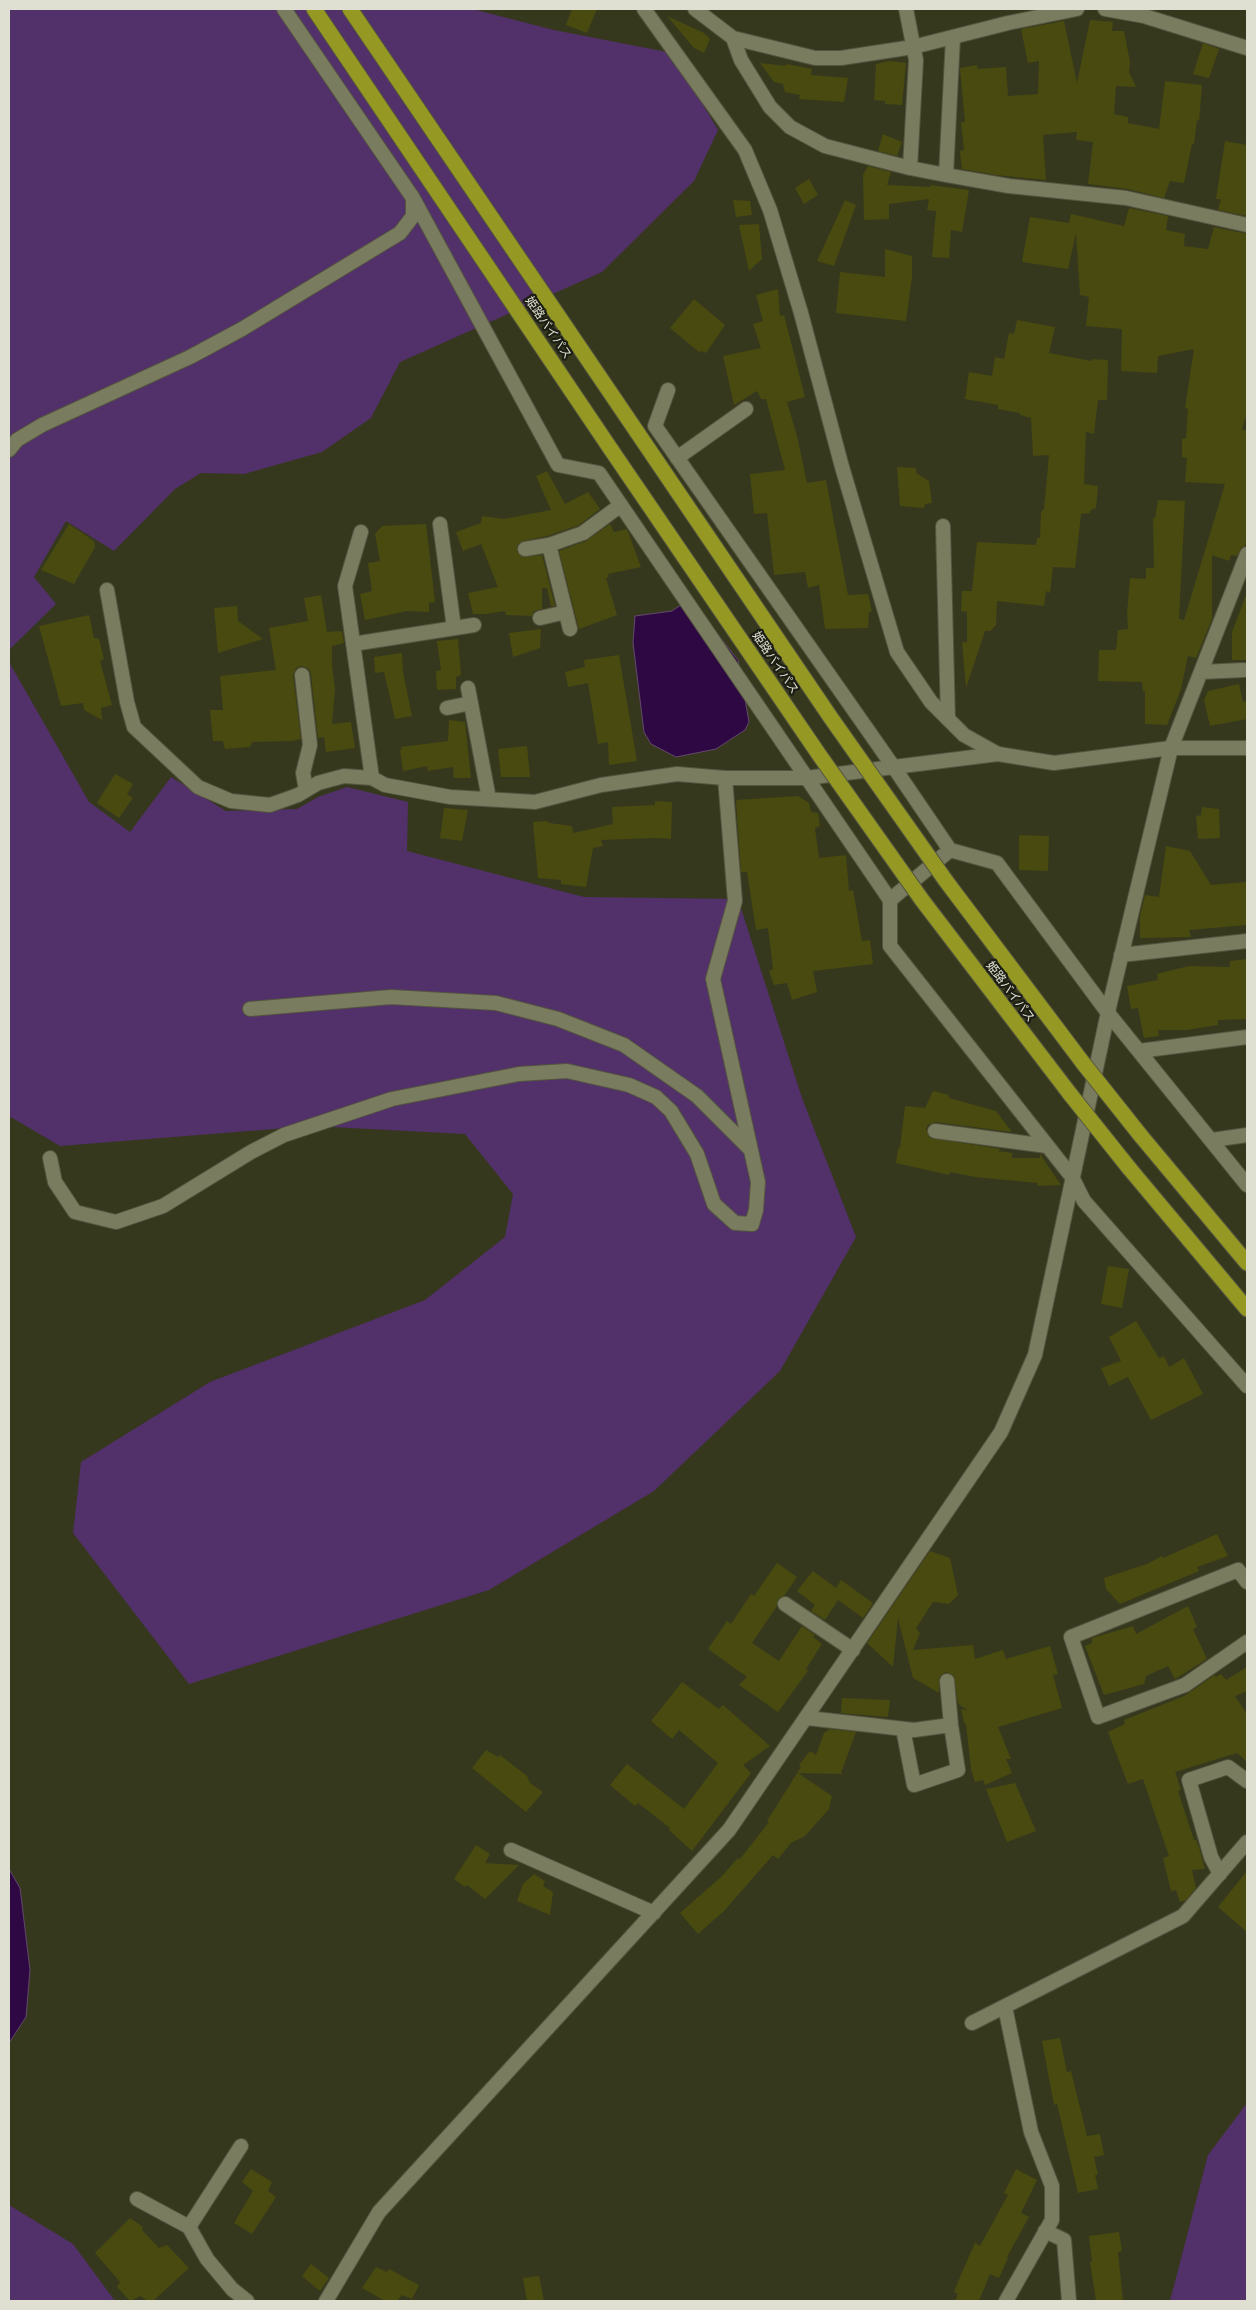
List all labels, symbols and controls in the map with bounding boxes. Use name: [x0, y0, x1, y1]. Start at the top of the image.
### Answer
street label: 姫路バイパス: [522, 294, 574, 362]
street label: 姫路バイパス: [749, 629, 801, 697]
street label: 姫路バイパス: [983, 959, 1037, 1025]

